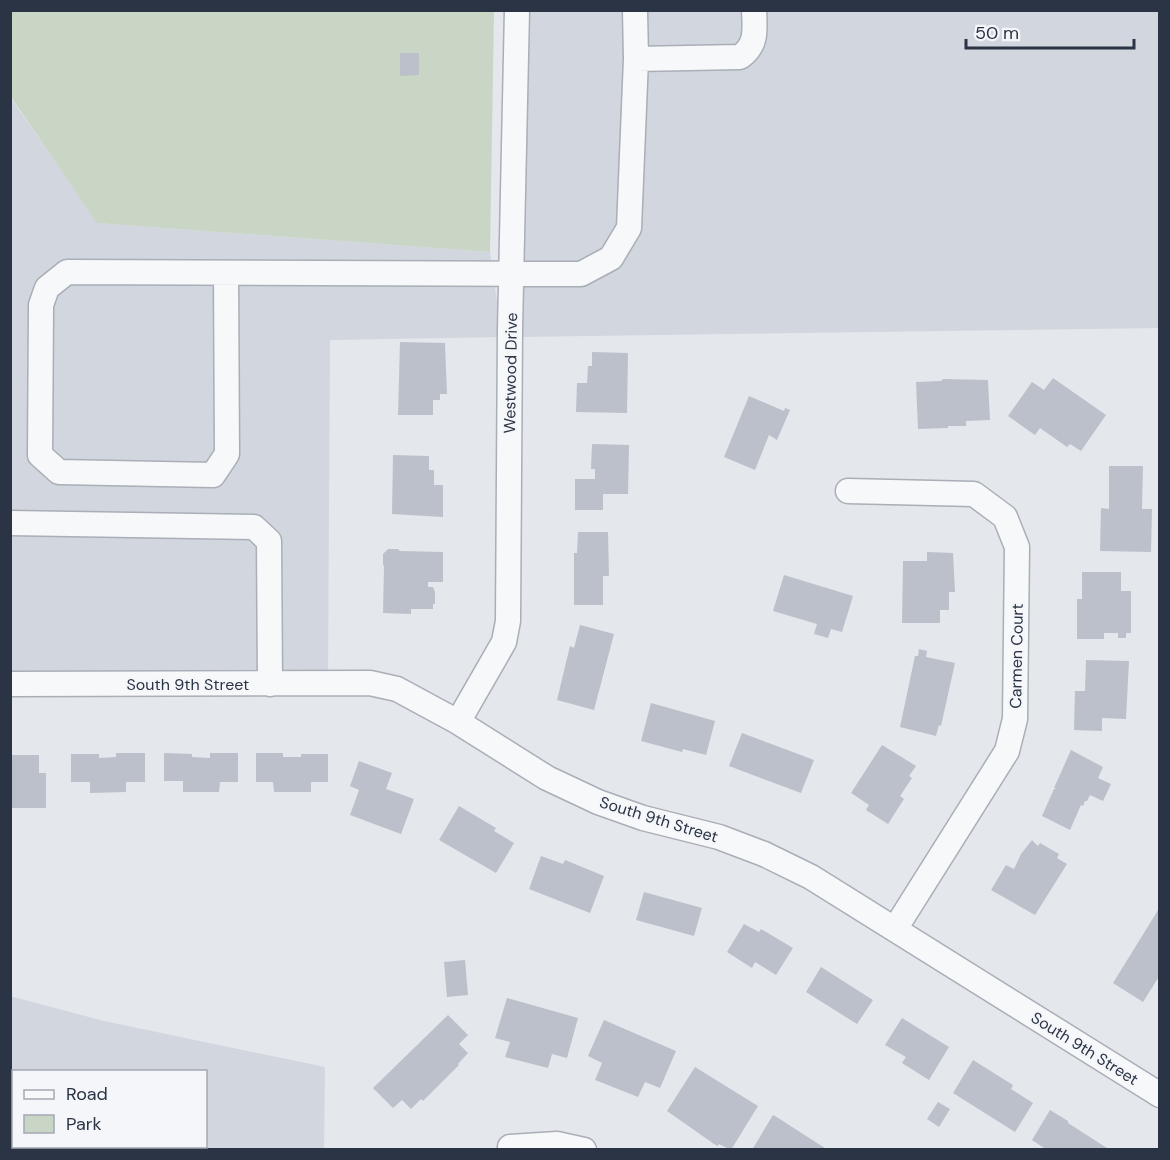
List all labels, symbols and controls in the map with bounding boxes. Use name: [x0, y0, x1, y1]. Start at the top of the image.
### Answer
scale bar: [966, 12, 1134, 50]
text: 50 m: [975, 21, 1019, 45]
street label: Westwood Drive: [499, 312, 522, 434]
street label: Carmen Court: [1005, 603, 1028, 709]
street label: South 9th Street: [127, 674, 249, 695]
street label: South 9th Street: [597, 791, 721, 847]
street label: South 9th Street: [1027, 1007, 1142, 1090]
legend: [12, 1070, 207, 1148]
text: Road: [66, 1082, 108, 1106]
text: Park: [66, 1112, 102, 1136]

